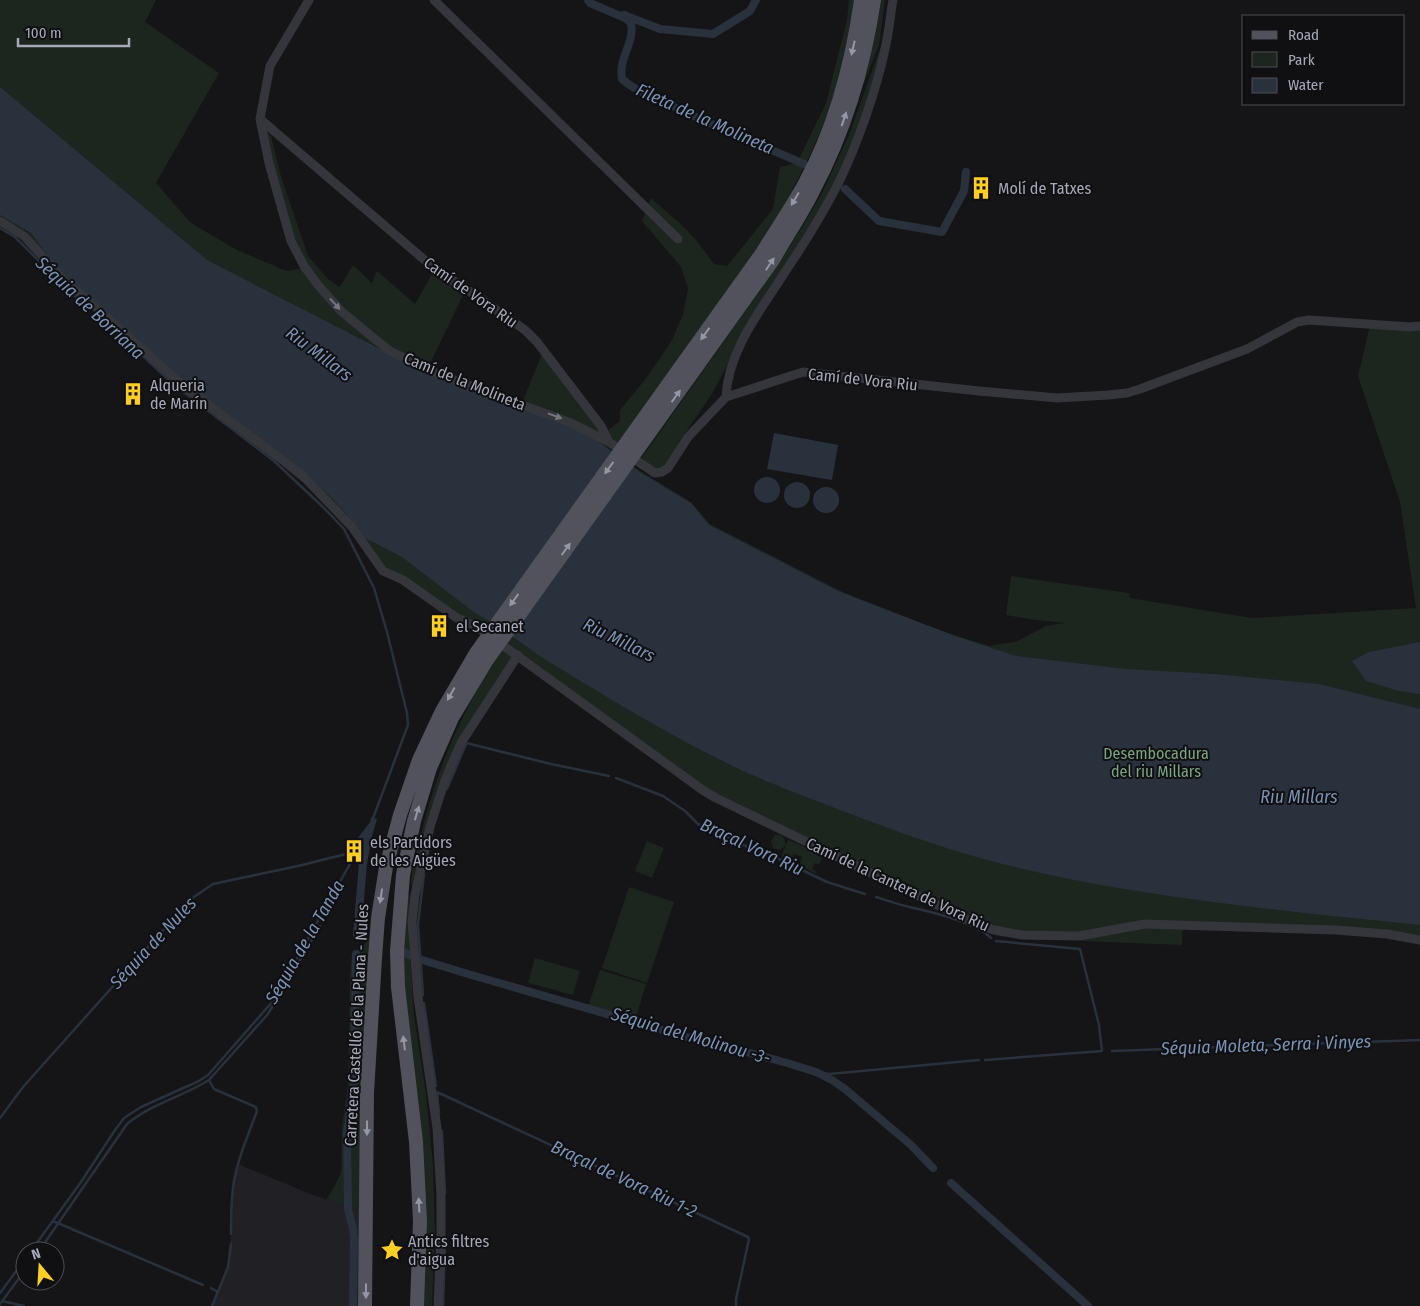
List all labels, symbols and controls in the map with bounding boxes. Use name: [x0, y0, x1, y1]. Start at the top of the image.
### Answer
scale bar: [18, 15, 129, 47]
legend: [1242, 15, 1405, 105]
text: 100 m: [25, 24, 62, 42]
text: Road: [1288, 26, 1319, 44]
one-way arrow: [849, 40, 857, 55]
text: Park: [1288, 51, 1315, 69]
text: Water: [1288, 76, 1324, 94]
water label: Fileta de la Molineta: [633, 79, 777, 159]
one-way arrow: [841, 112, 849, 127]
building icon: Molí de Tatxes: [968, 175, 994, 201]
place label: Molí de Tatxes: [998, 179, 1091, 198]
one-way arrow: [791, 192, 799, 207]
water label: Séquia de Borriana: [30, 251, 149, 364]
street label: Camí de Vora Riu: [420, 253, 521, 332]
one-way arrow: [766, 257, 775, 270]
one-way arrow: [329, 298, 341, 310]
water label: Riu Millars: [282, 322, 357, 386]
one-way arrow: [700, 327, 710, 341]
street label: Camí de la Molineta: [401, 348, 528, 415]
street label: Camí de Vora Riu: [807, 364, 919, 395]
place label: Alqueria de Marín: [150, 376, 208, 413]
building icon: Alqueria de Marín: [120, 381, 146, 407]
one-way arrow: [671, 389, 681, 403]
one-way arrow: [548, 412, 563, 420]
one-way arrow: [604, 461, 614, 475]
one-way arrow: [561, 542, 571, 556]
one-way arrow: [509, 593, 519, 607]
building icon: el Secanet: [426, 613, 452, 639]
water label: Riu Millars: [579, 613, 659, 667]
place label: el Secanet: [456, 617, 525, 636]
one-way arrow: [447, 687, 455, 702]
park label: Desembocadura del riu Millars: [1103, 744, 1209, 781]
water label: Riu Millars: [1260, 786, 1338, 808]
one-way arrow: [413, 805, 421, 820]
water label: Braçal Vora Riu: [697, 813, 807, 881]
place label: els Partidors de les Aigües: [370, 833, 456, 870]
street label: Camí de la Cantera de Vora Riu: [803, 834, 992, 935]
building icon: els Partidors de les Aigües: [341, 838, 367, 864]
water label: Séquia de la Tanda: [260, 876, 349, 1009]
one-way arrow: [377, 889, 385, 905]
water label: Séquia de Nules: [104, 892, 201, 994]
street label: Carretera Castelló de la Plana - Nules: [341, 903, 372, 1147]
water label: Séquia del Molinou -3-: [608, 1002, 773, 1069]
water label: Séquia Moleta, Serra i Vinyes: [1159, 1030, 1372, 1060]
one-way arrow: [400, 1035, 408, 1051]
one-way arrow: [363, 1121, 371, 1137]
water label: Braçal de Vora Riu 1-2: [548, 1136, 700, 1222]
one-way arrow: [415, 1197, 423, 1213]
place label: Antics filtres d'aigua: [408, 1232, 489, 1269]
place icon: Antics filtres d'aigua: [379, 1237, 405, 1263]
north arrow: [15, 1241, 65, 1291]
text: N: [30, 1245, 43, 1263]
one-way arrow: [361, 1283, 369, 1299]

